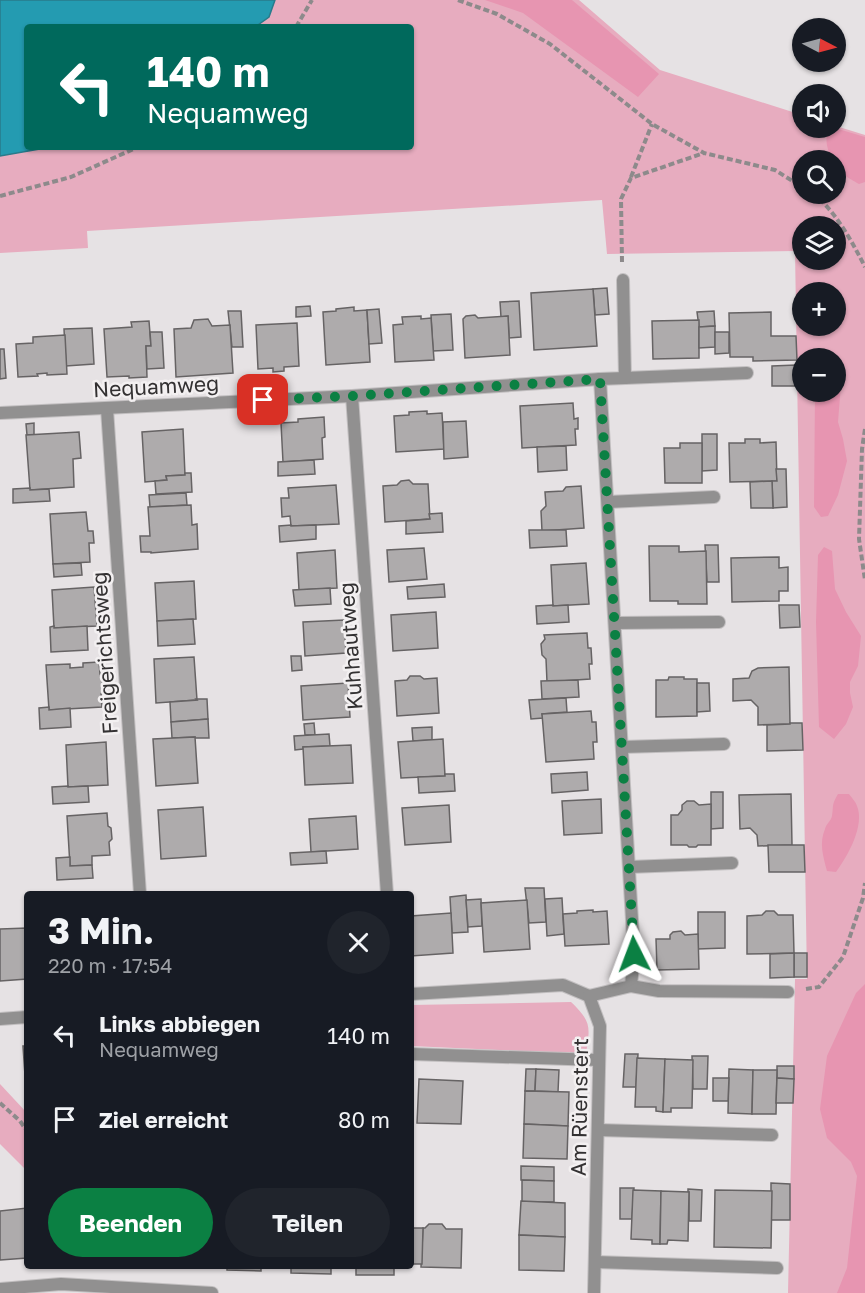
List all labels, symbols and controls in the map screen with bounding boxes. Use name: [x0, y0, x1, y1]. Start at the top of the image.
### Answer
north arrow: [792, 18, 846, 72]
map controls: [792, 18, 846, 402]
text: 140 m: [147, 46, 269, 96]
icon: left: [48, 48, 126, 126]
button: sound: [792, 84, 846, 138]
text: Nequamweg: [147, 97, 309, 129]
button: search: [792, 150, 846, 204]
button: layers: [792, 216, 846, 270]
button: +: [792, 282, 846, 336]
button: −: [792, 348, 846, 402]
street label: Nequamweg: [92, 370, 220, 402]
pin: [237, 374, 288, 425]
icon: arrive: [246, 383, 279, 416]
street label: Freigerichtsweg: [85, 571, 123, 735]
street label: Kuhhautweg: [333, 581, 367, 711]
text: 3 Min.: [48, 909, 154, 952]
button: close: [327, 911, 390, 974]
position arrow: [602, 922, 666, 986]
text: 220 m · 17:54: [48, 953, 172, 977]
text: Links abbiegen: [99, 1010, 260, 1037]
icon: left: [48, 1019, 81, 1052]
text: 140 m: [327, 1022, 390, 1049]
text: Nequamweg: [99, 1037, 219, 1061]
street label: Am Rüenstert: [565, 1038, 593, 1176]
icon: arrive: [48, 1103, 81, 1136]
text: Ziel erreicht: [99, 1106, 228, 1133]
text: 80 m: [338, 1106, 390, 1133]
button: Beenden: [48, 1188, 213, 1257]
button: Teilen: [225, 1188, 390, 1257]

